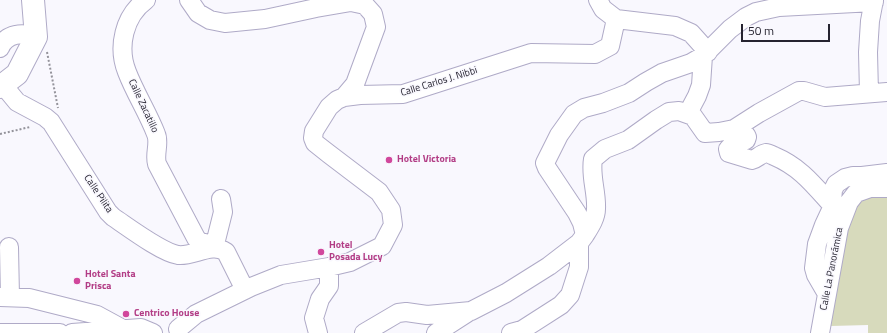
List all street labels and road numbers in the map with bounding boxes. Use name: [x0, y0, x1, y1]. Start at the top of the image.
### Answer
street label: Calle Carlos J. Nibbi: [399, 65, 479, 99]
street label: Calle Zacatillo: [125, 77, 161, 135]
street label: Calle Pilita: [81, 173, 115, 215]
street label: Calle La Panorámica: [818, 227, 846, 311]

